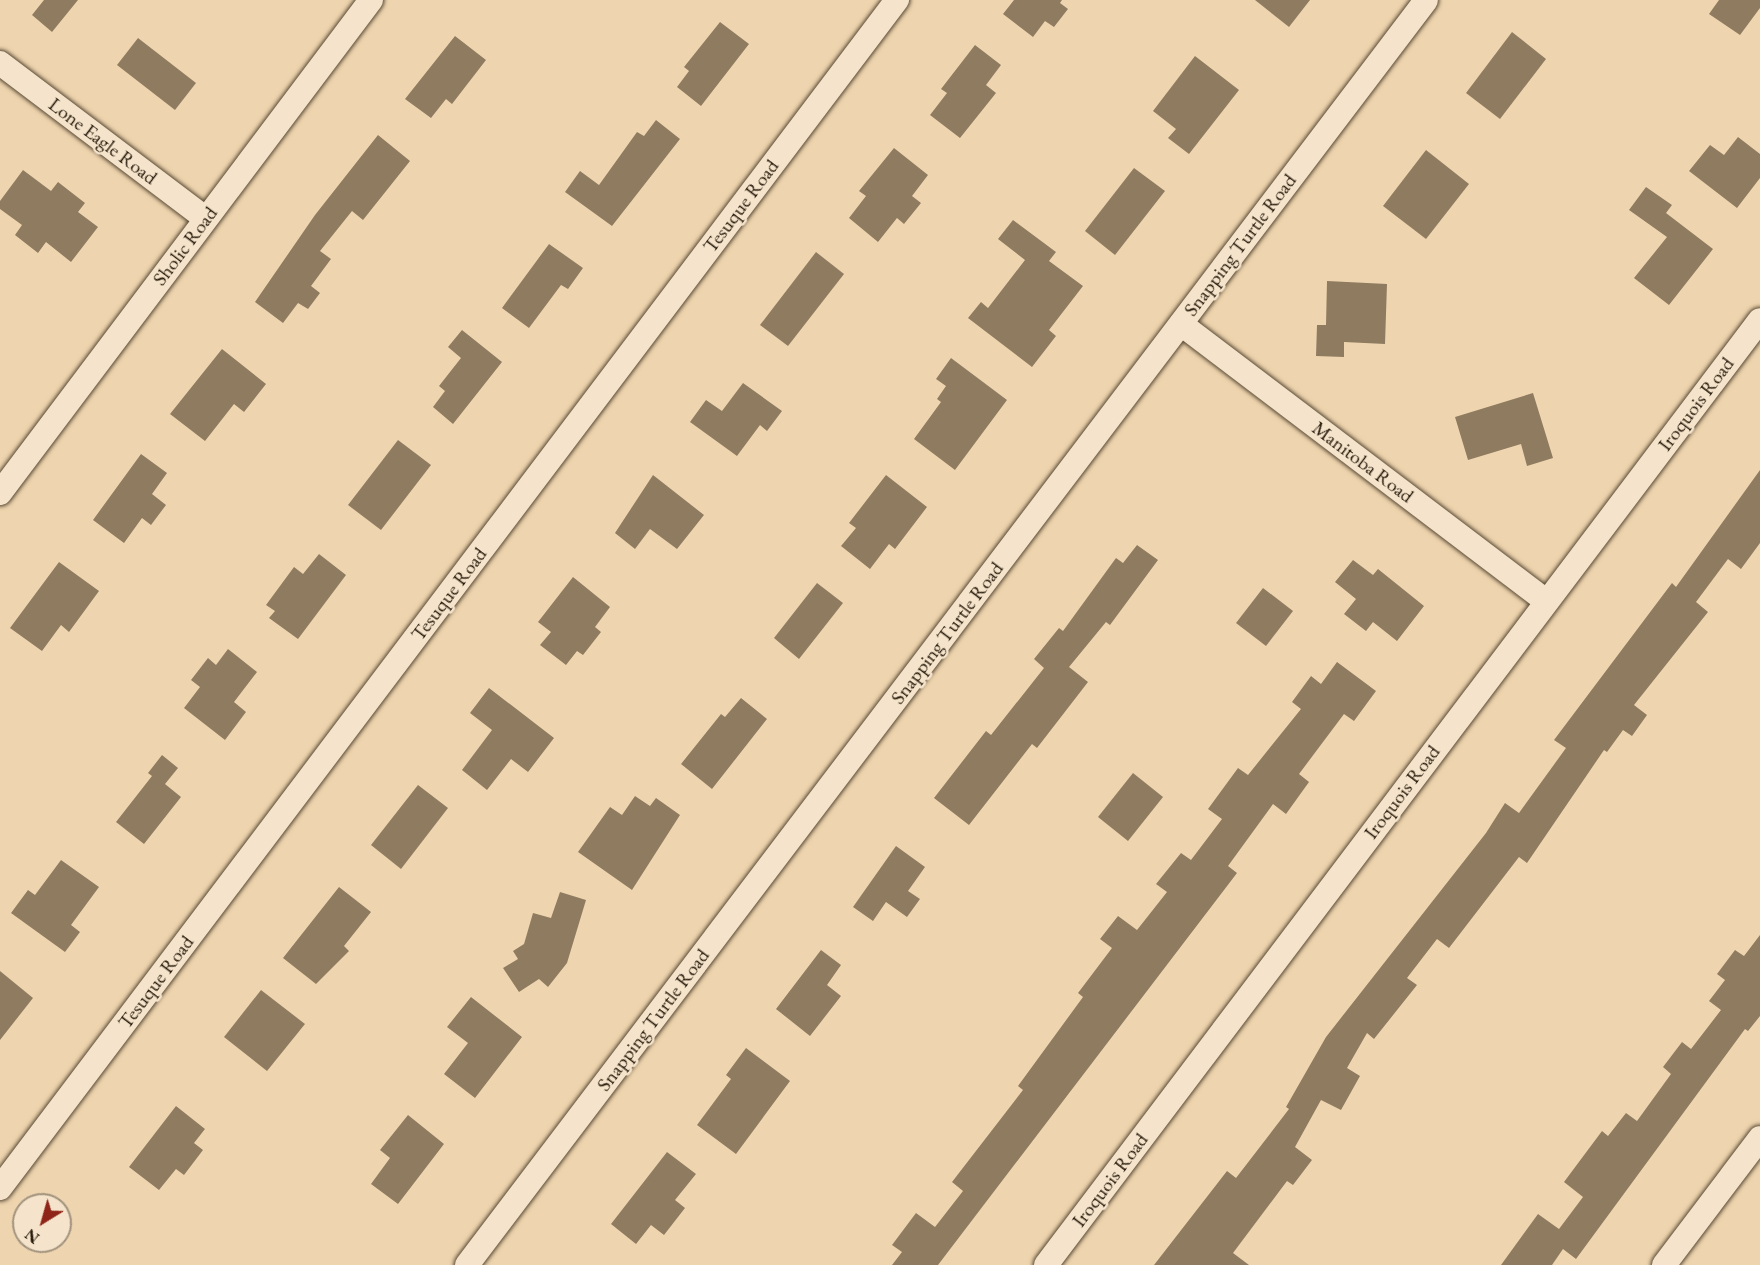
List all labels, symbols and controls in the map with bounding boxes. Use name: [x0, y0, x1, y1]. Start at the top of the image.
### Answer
street label: Lone Eagle Road: [44, 92, 162, 190]
street label: Tesuque Road: [698, 155, 784, 257]
street label: Snapping Turtle Road: [1179, 169, 1301, 321]
street label: Sholic Road: [147, 202, 223, 290]
street label: Iroquois Road: [1653, 352, 1739, 456]
street label: Manitoba Road: [1307, 416, 1419, 508]
street label: Tesuque Road: [406, 543, 492, 645]
street label: Snapping Turtle Road: [886, 557, 1008, 709]
street label: Iroquois Road: [1359, 740, 1445, 844]
street label: Tesuque Road: [113, 931, 199, 1033]
street label: Snapping Turtle Road: [592, 944, 714, 1096]
street label: Iroquois Road: [1067, 1128, 1153, 1232]
north arrow: [12, 1193, 72, 1253]
text: N: [21, 1224, 44, 1248]

